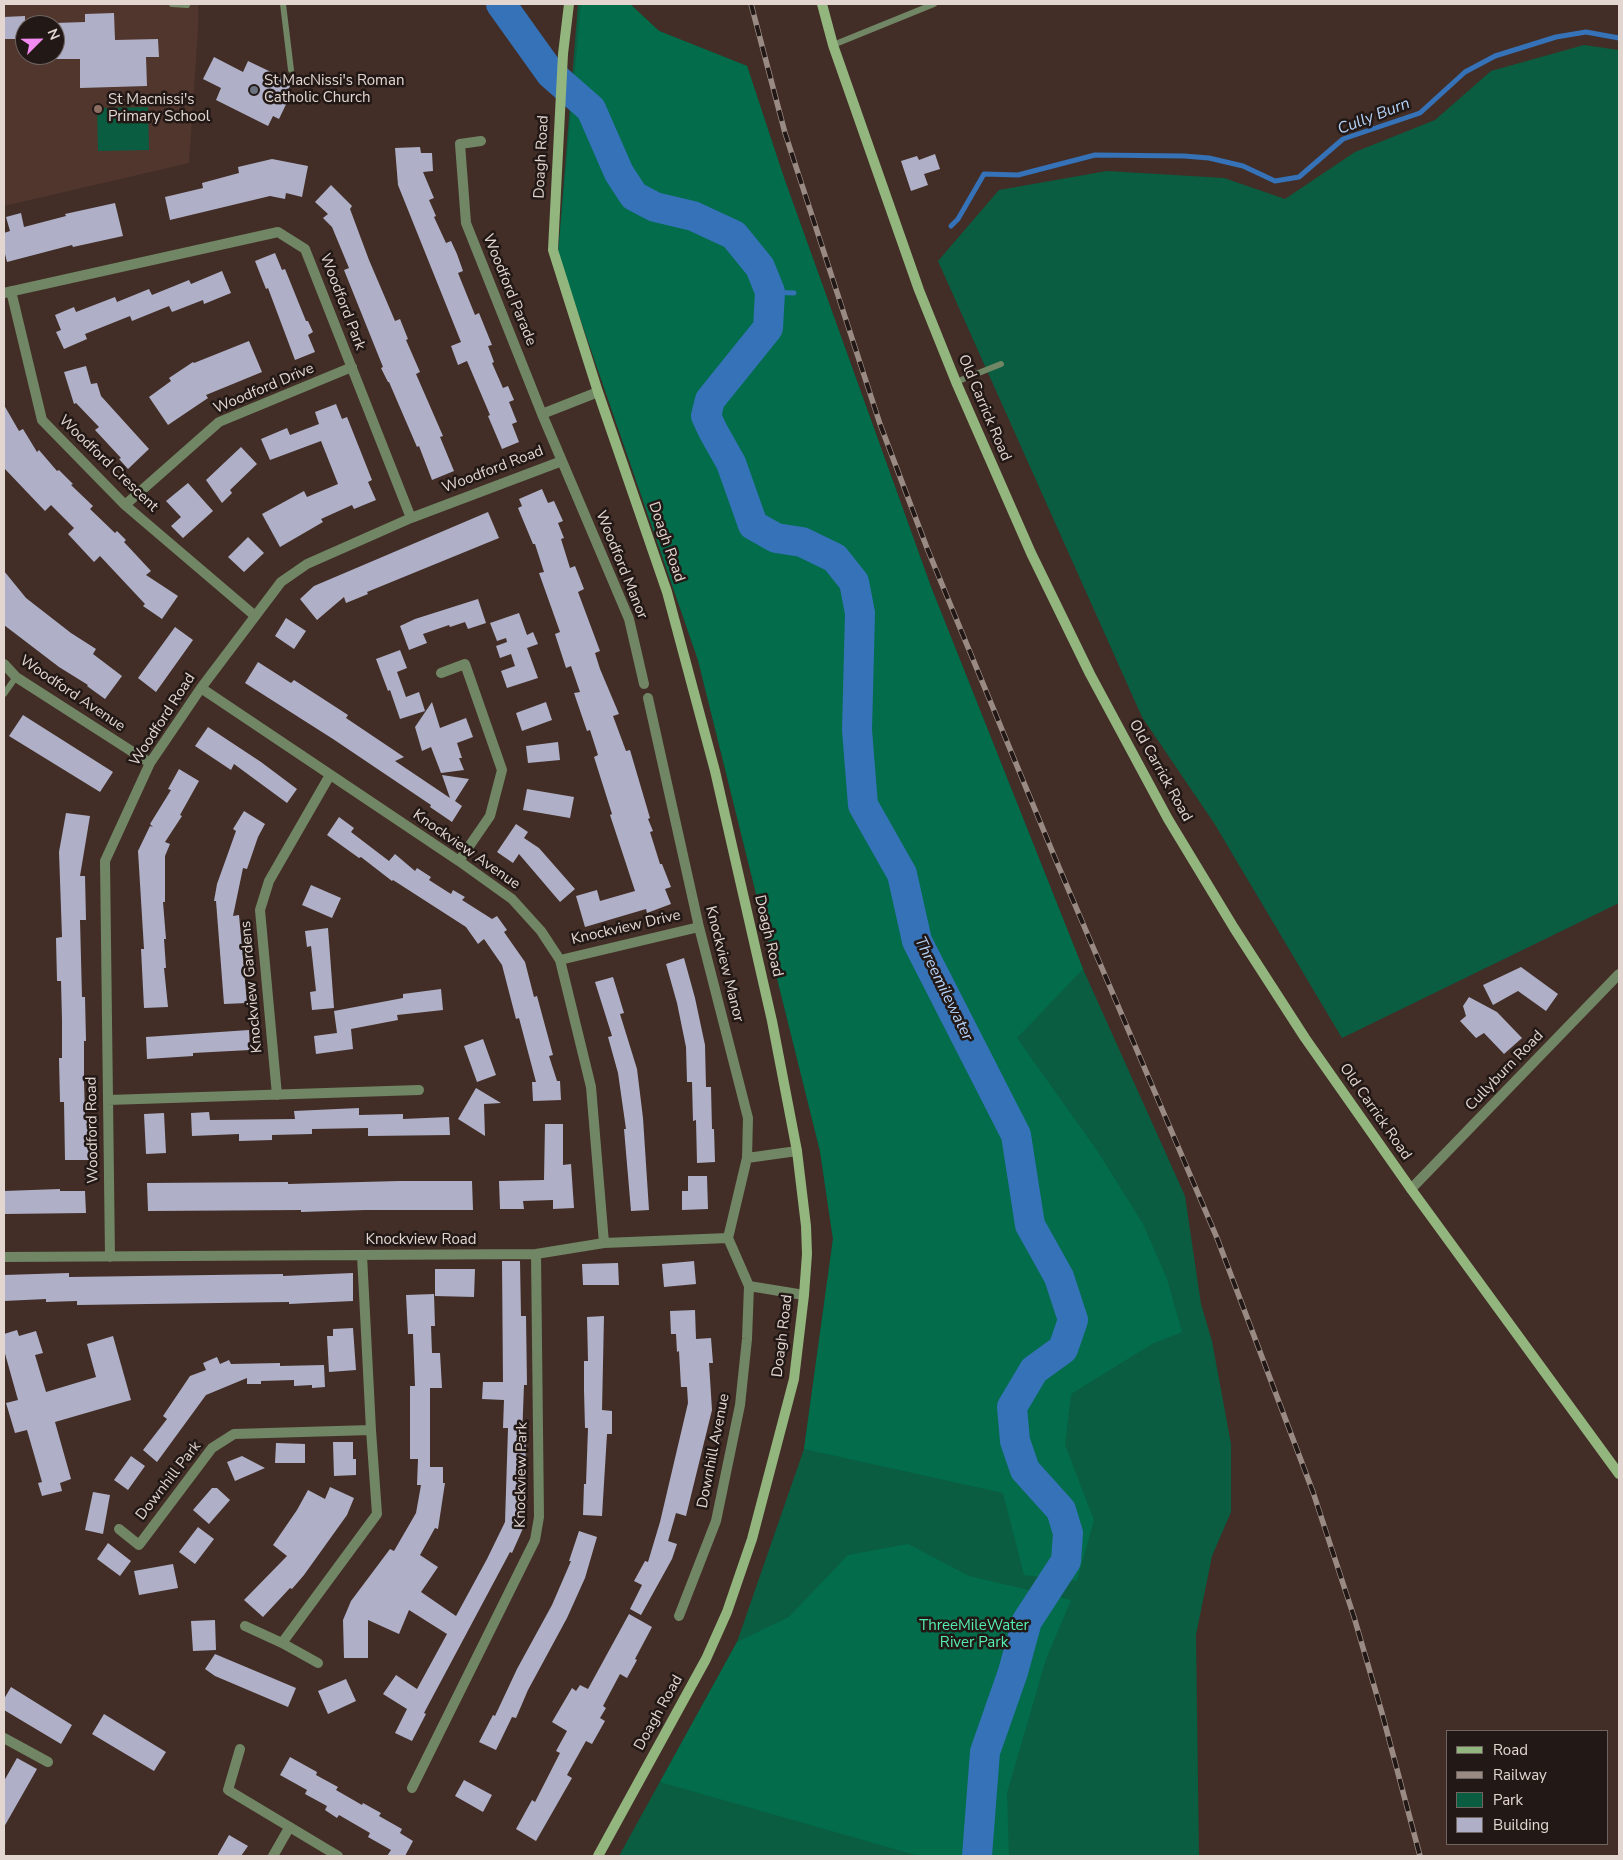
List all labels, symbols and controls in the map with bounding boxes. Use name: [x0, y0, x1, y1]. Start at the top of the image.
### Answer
north arrow: [15, 15, 65, 65]
text: N: [43, 26, 64, 43]
place label: St MacNissi's Roman Catholic Church: [264, 72, 404, 107]
marker: St MacNissi's Roman Catholic Church: [248, 84, 260, 96]
place label: St Macnissi's Primary School: [108, 91, 210, 126]
water label: Cully Burn: [1335, 94, 1413, 140]
marker: St Macnissi's Primary School: [92, 103, 104, 115]
street label: Doagh Road: [531, 115, 553, 199]
street label: Woodford Parade: [478, 231, 540, 349]
street label: Woodford Park: [315, 251, 369, 353]
street label: Old Carrick Road: [954, 352, 1014, 464]
street label: Woodford Drive: [211, 360, 317, 418]
street label: Woodford Crescent: [55, 412, 161, 516]
street label: Woodford Road: [440, 442, 546, 498]
street label: Doagh Road: [644, 500, 688, 584]
street label: Woodford Manor: [591, 508, 651, 622]
street label: Woodford Avenue: [16, 652, 128, 736]
street label: Woodford Road: [126, 670, 200, 770]
street label: Old Carrick Road: [1125, 717, 1195, 825]
street label: Knockview Avenue: [409, 806, 523, 894]
street label: Doagh Road: [750, 893, 786, 979]
street label: Knockview Manor: [701, 904, 747, 1024]
street label: Knockview Drive: [570, 907, 682, 949]
street label: Knockview Gardens: [237, 920, 267, 1054]
water label: Threemilewater: [910, 934, 976, 1044]
street label: Cullyburn Road: [1462, 1027, 1548, 1115]
street label: Old Carrick Road: [1335, 1060, 1415, 1164]
street label: Woodford Road: [83, 1076, 103, 1184]
street label: Knockview Road: [366, 1231, 476, 1249]
street label: Doagh Road: [769, 1293, 797, 1379]
street label: Downhill Avenue: [694, 1392, 734, 1510]
street label: Knockview Park: [512, 1422, 532, 1528]
street label: Downhill Park: [133, 1438, 205, 1524]
park label: ThreeMileWater River Park: [919, 1617, 1029, 1652]
street label: Doagh Road: [631, 1672, 687, 1754]
legend: [1446, 1730, 1608, 1845]
text: Road: [1493, 1740, 1528, 1760]
text: Railway: [1493, 1765, 1547, 1785]
text: Park: [1493, 1790, 1523, 1810]
text: Building: [1493, 1815, 1549, 1835]

